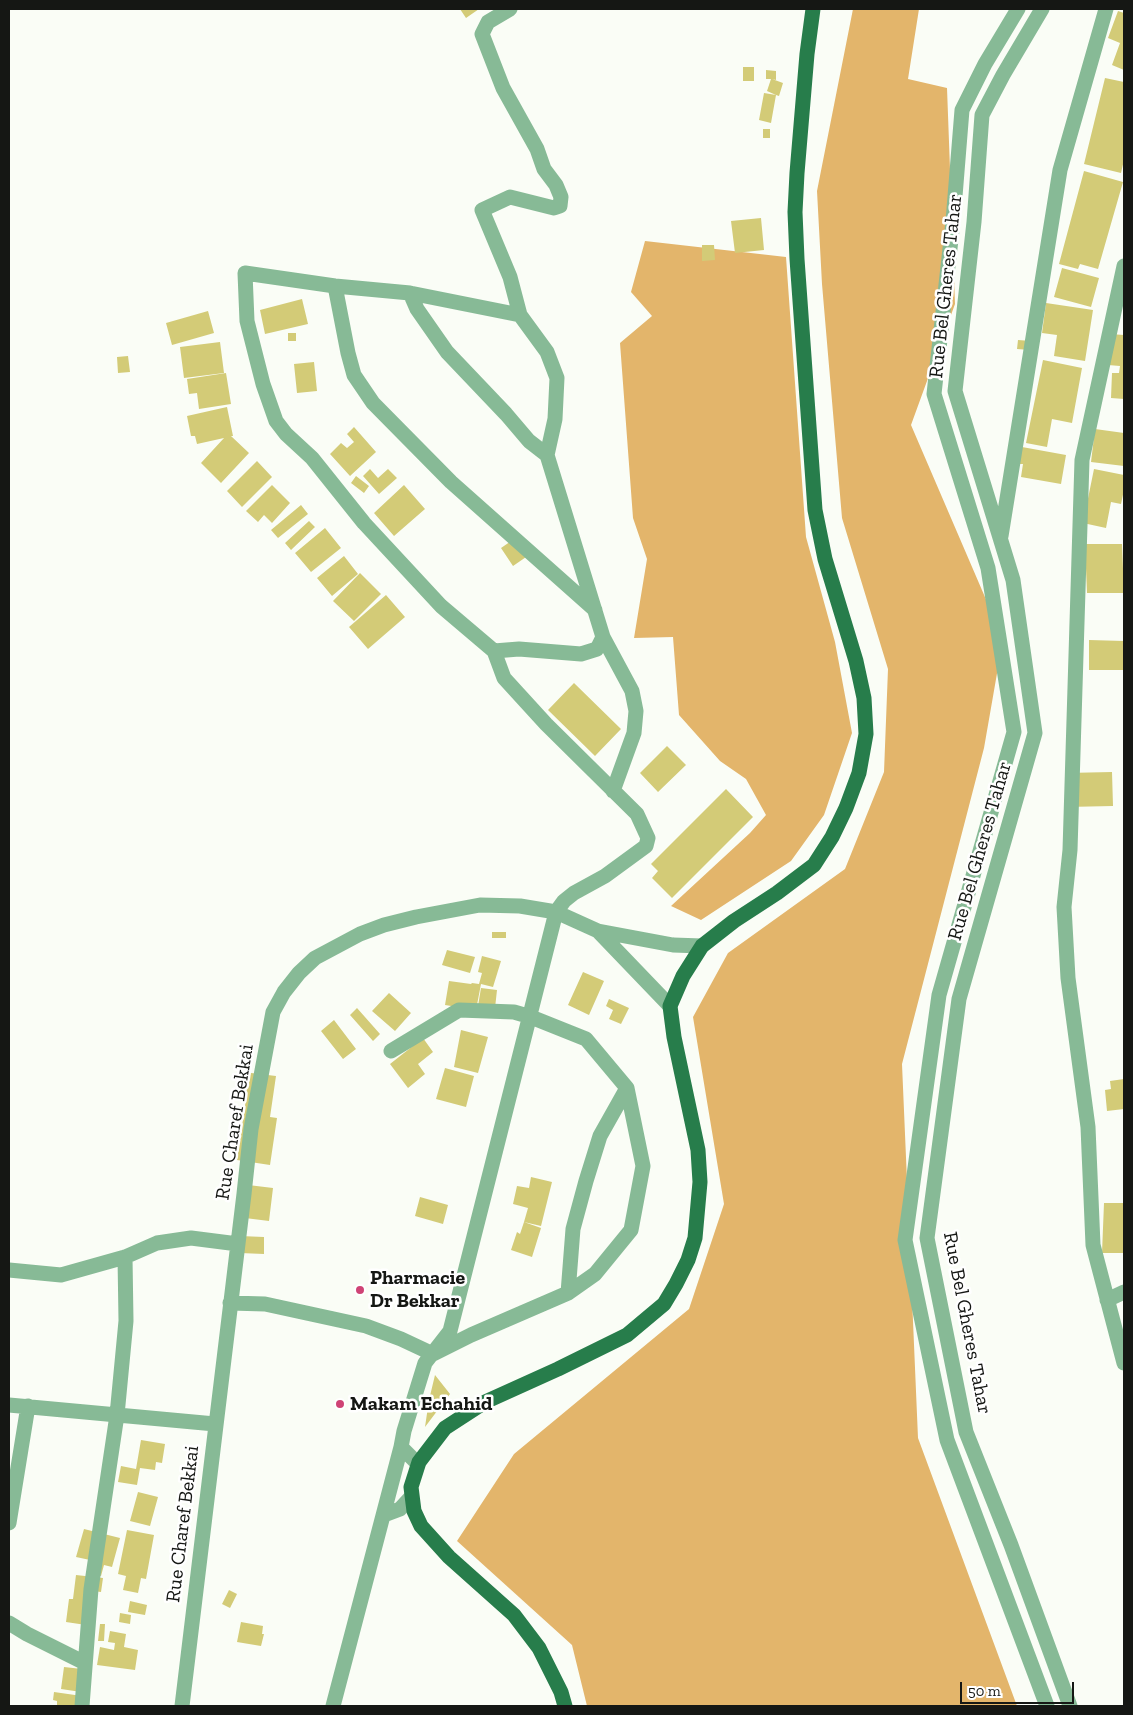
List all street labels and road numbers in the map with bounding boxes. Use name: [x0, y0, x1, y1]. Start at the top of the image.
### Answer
street label: Rue Bel Gheres Tahar: [924, 193, 968, 379]
street label: Rue Bel Gheres Tahar: [943, 759, 1017, 943]
street label: Rue Charef Bekkai: [211, 1042, 259, 1202]
street label: Rue Bel Gheres Tahar: [938, 1230, 996, 1416]
street label: Rue Charef Bekkai: [161, 1444, 205, 1604]

